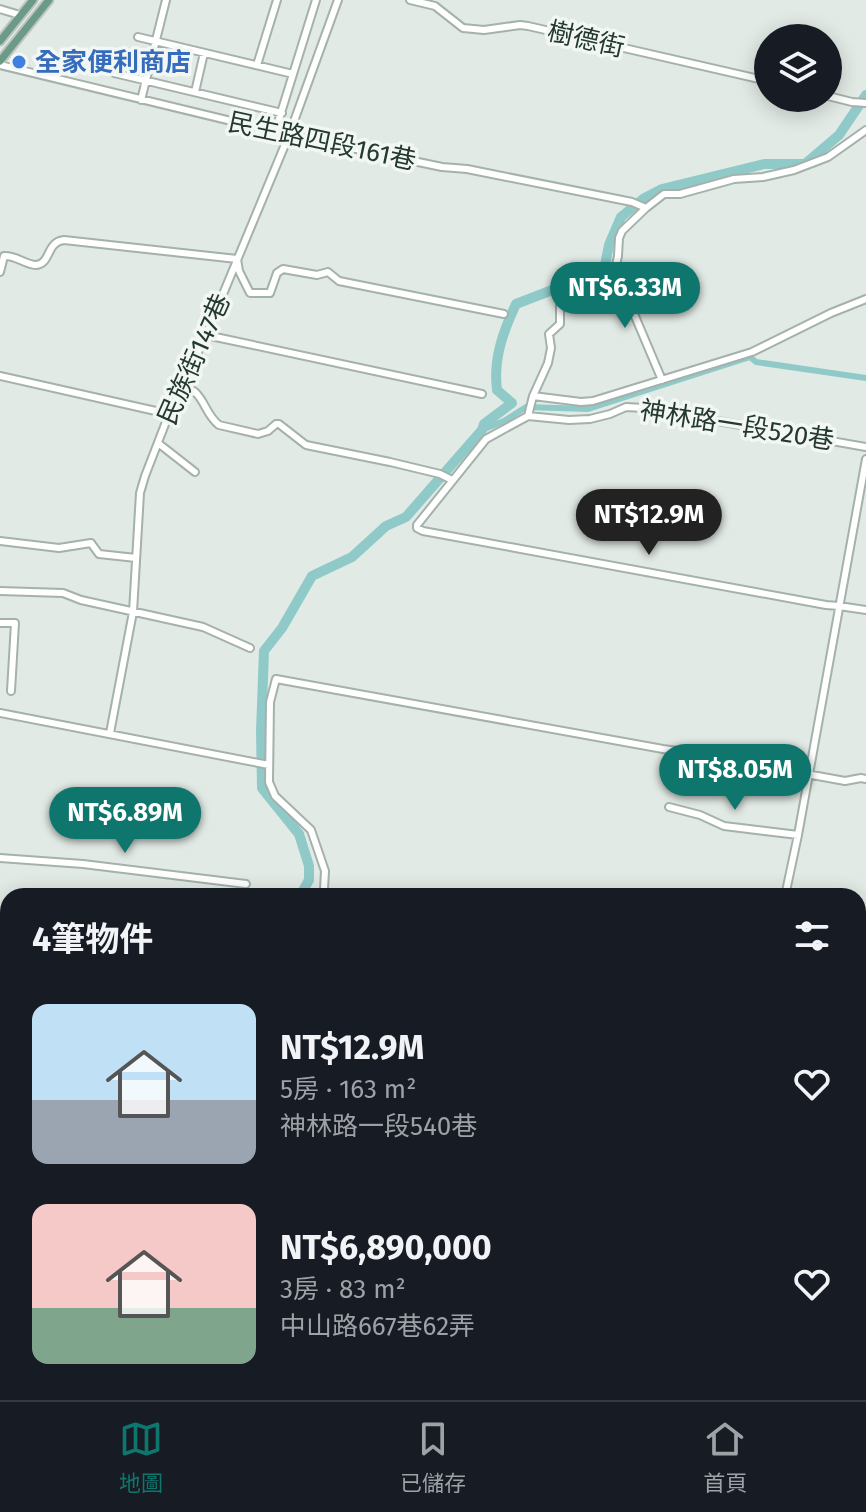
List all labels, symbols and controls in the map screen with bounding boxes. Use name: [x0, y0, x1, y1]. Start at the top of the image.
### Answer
street label: 樹德街: [544, 16, 627, 63]
map controls: [754, 24, 842, 112]
button: layers: [754, 24, 842, 112]
place label: 全家便利商店: [35, 47, 191, 78]
marker: 全家便利商店: [10, 53, 28, 71]
street label: 民生路四段161巷: [225, 106, 419, 177]
pin: NT$6.33M: [542, 262, 708, 330]
text: NT$6.33M: [568, 272, 682, 303]
street label: 民族街147巷: [152, 289, 237, 429]
street label: 神林路一段520巷: [638, 395, 836, 456]
pin: NT$12.9M: [566, 489, 732, 557]
text: NT$12.9M: [594, 499, 704, 530]
pin: NT$8.05M: [652, 744, 818, 812]
text: NT$8.05M: [677, 754, 793, 785]
pin: NT$6.89M: [42, 787, 208, 855]
text: NT$6.89M: [67, 797, 183, 828]
icon: filters: [790, 914, 834, 958]
text: 4筆物件: [32, 919, 153, 960]
text: NT$12.9M: [280, 1027, 424, 1068]
icon: home: [96, 1036, 192, 1132]
icon: heart: [790, 1062, 834, 1106]
text: 5房 · 163 m²: [280, 1074, 416, 1105]
text: 神林路一段540巷: [280, 1111, 477, 1142]
text: NT$6,890,000: [280, 1227, 492, 1268]
icon: home: [96, 1236, 192, 1332]
icon: heart: [790, 1262, 834, 1306]
text: 3房 · 83 m²: [280, 1274, 406, 1305]
text: 中山路667巷62弄: [280, 1311, 475, 1342]
tab: 地圖: [119, 1417, 163, 1497]
tab: 已儲存: [400, 1417, 466, 1497]
tab: 首頁: [703, 1417, 747, 1497]

